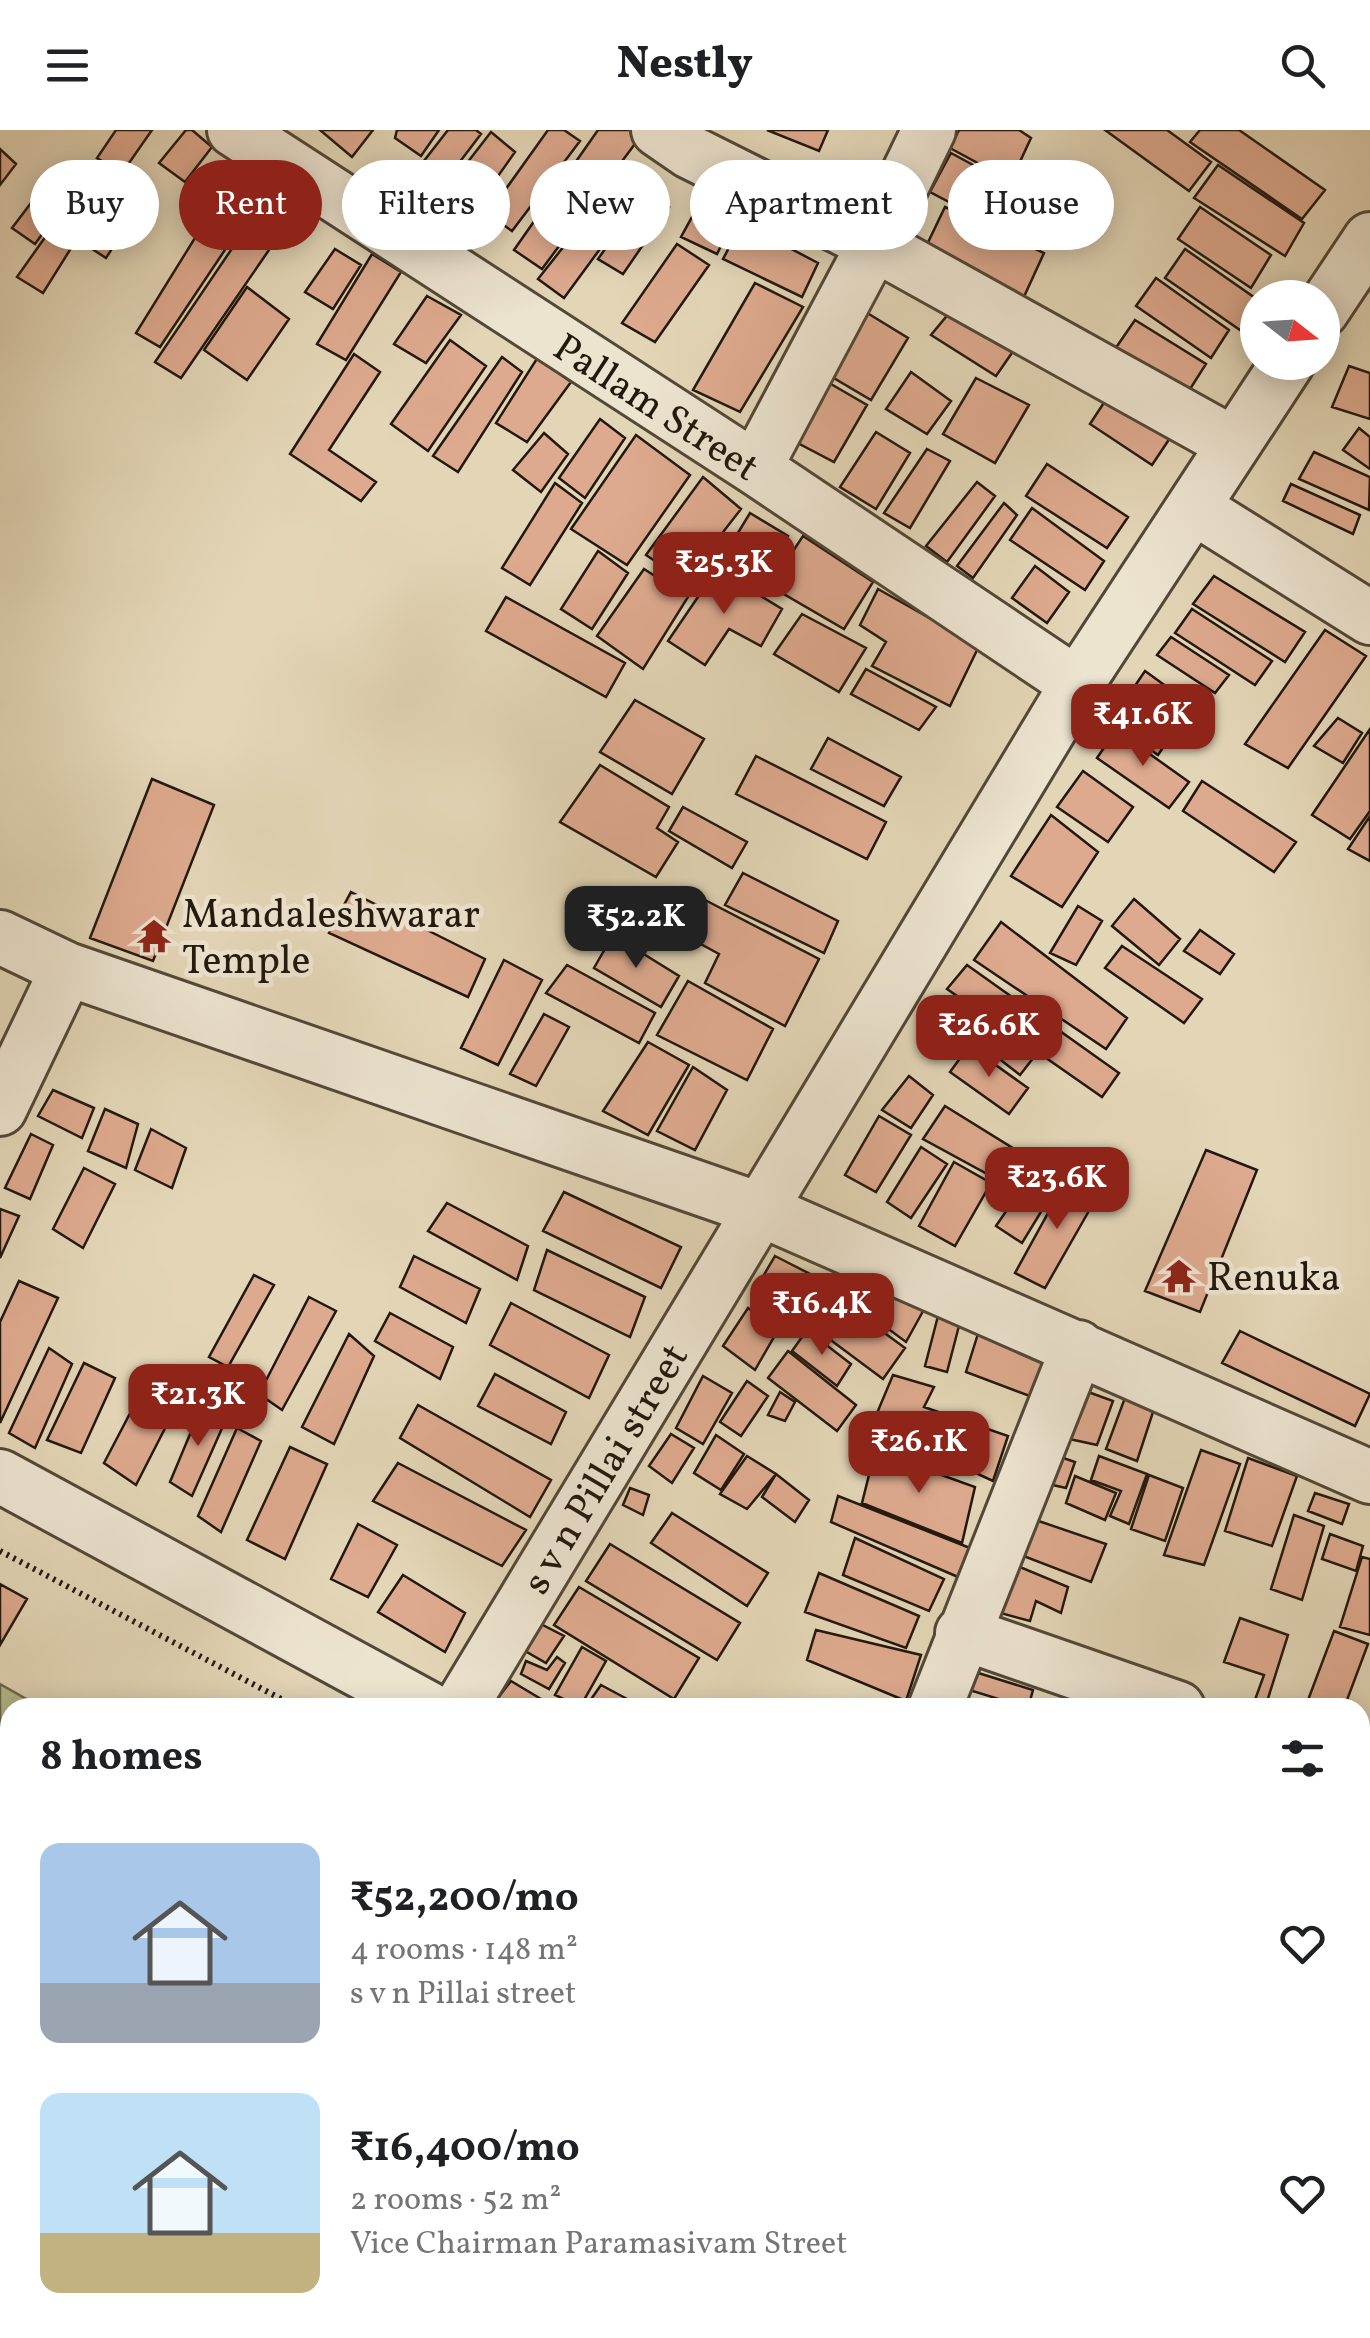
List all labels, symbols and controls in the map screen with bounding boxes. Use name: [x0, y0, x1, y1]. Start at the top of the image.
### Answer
text: Nestly: [617, 34, 753, 97]
icon: menu: [40, 38, 95, 93]
icon: search: [1275, 38, 1330, 93]
chip: Buy: [30, 160, 159, 250]
chip: Rent: [179, 160, 322, 250]
chip: Filters: [342, 160, 510, 250]
chip: New: [530, 160, 670, 250]
chip: Apartment: [690, 160, 928, 250]
chip: House: [948, 160, 1114, 250]
north arrow: [1240, 280, 1340, 380]
map controls: [1240, 280, 1340, 380]
street label: Pallam Street: [541, 322, 769, 497]
pin: ₹25.3K: [643, 532, 805, 617]
text: ₹25.3K: [675, 542, 773, 586]
pin: ₹41.6K: [1062, 684, 1224, 769]
text: ₹41.6K: [1093, 694, 1193, 738]
pin: ₹52.2K: [555, 886, 717, 971]
place label: Mandaleshwarar Temple: [182, 889, 480, 991]
text: ₹52.2K: [587, 896, 685, 940]
temple icon: Mandaleshwarar Temple: [135, 917, 173, 955]
pin: ₹26.6K: [908, 995, 1070, 1080]
text: ₹26.6K: [938, 1005, 1040, 1049]
pin: ₹23.6K: [976, 1147, 1138, 1232]
text: ₹23.6K: [1007, 1157, 1107, 1201]
place label: Renuka: [1207, 1252, 1341, 1308]
temple icon: Renuka: [1160, 1257, 1198, 1295]
pin: ₹16.4K: [741, 1273, 903, 1358]
text: ₹16.4K: [772, 1283, 872, 1327]
street label: s v n Pillai street: [511, 1334, 704, 1606]
pin: ₹21.3K: [117, 1364, 279, 1449]
text: ₹21.3K: [150, 1374, 246, 1418]
pin: ₹26.1K: [838, 1411, 1000, 1496]
text: ₹26.1K: [870, 1421, 968, 1465]
text: 8 homes: [40, 1729, 203, 1788]
icon: filters: [1275, 1731, 1330, 1786]
text: ₹52,200/mo: [350, 1870, 579, 1929]
icon: home: [120, 1883, 240, 2003]
icon: heart: [1275, 1916, 1330, 1971]
text: 4 rooms · 148 m²: [350, 1929, 578, 1973]
text: s v n Pillai street: [350, 1973, 576, 2017]
text: ₹16,400/mo: [350, 2120, 580, 2179]
icon: home: [120, 2133, 240, 2253]
icon: heart: [1275, 2166, 1330, 2221]
text: 2 rooms · 52 m²: [350, 2179, 561, 2223]
text: Vice Chairman Paramasivam Street: [350, 2223, 847, 2267]

